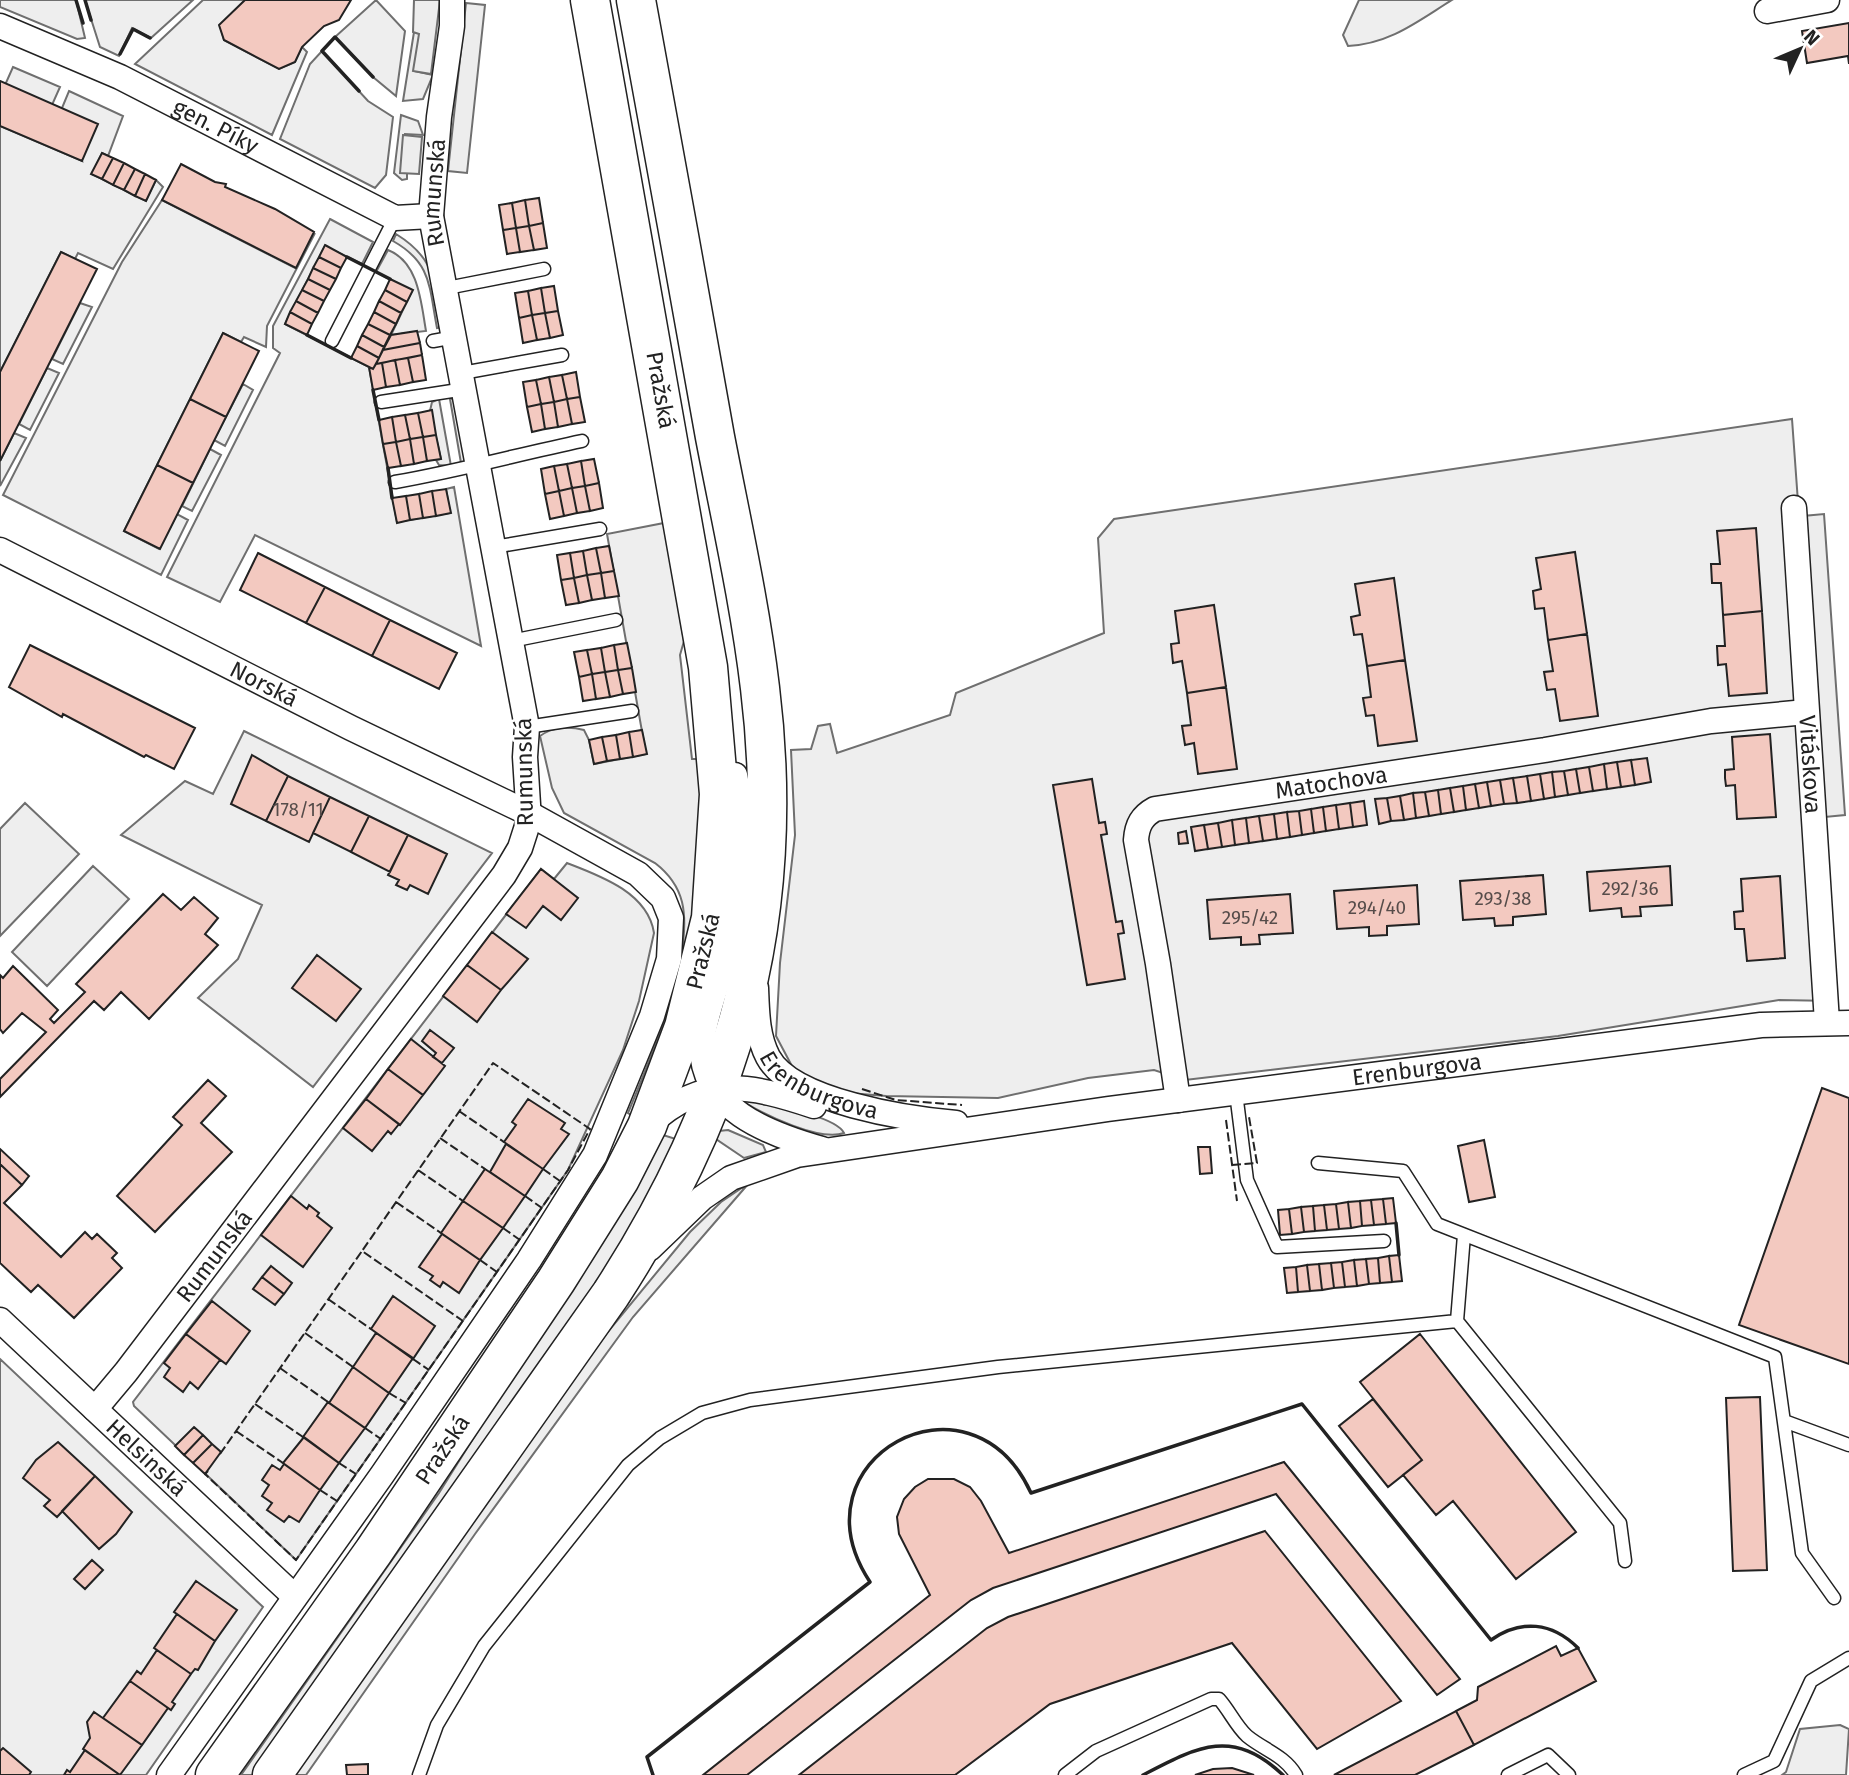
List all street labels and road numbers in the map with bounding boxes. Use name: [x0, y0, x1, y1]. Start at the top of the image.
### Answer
street label: gen. Píky: [168, 93, 264, 160]
street label: Rumunská: [417, 137, 451, 249]
street label: Pražská: [640, 349, 682, 431]
street label: Norská: [225, 655, 303, 713]
street label: Vitáskova: [1793, 714, 1828, 815]
street label: Rumunská: [509, 717, 539, 827]
street label: Matochova: [1273, 760, 1389, 805]
street label: Pražská: [680, 910, 726, 992]
street label: Erenburgova: [753, 1046, 881, 1125]
street label: Erenburgova: [1350, 1047, 1483, 1091]
street label: Rumunská: [170, 1204, 258, 1308]
street label: Pražská: [409, 1409, 476, 1490]
street label: Helsinská: [100, 1413, 193, 1502]

